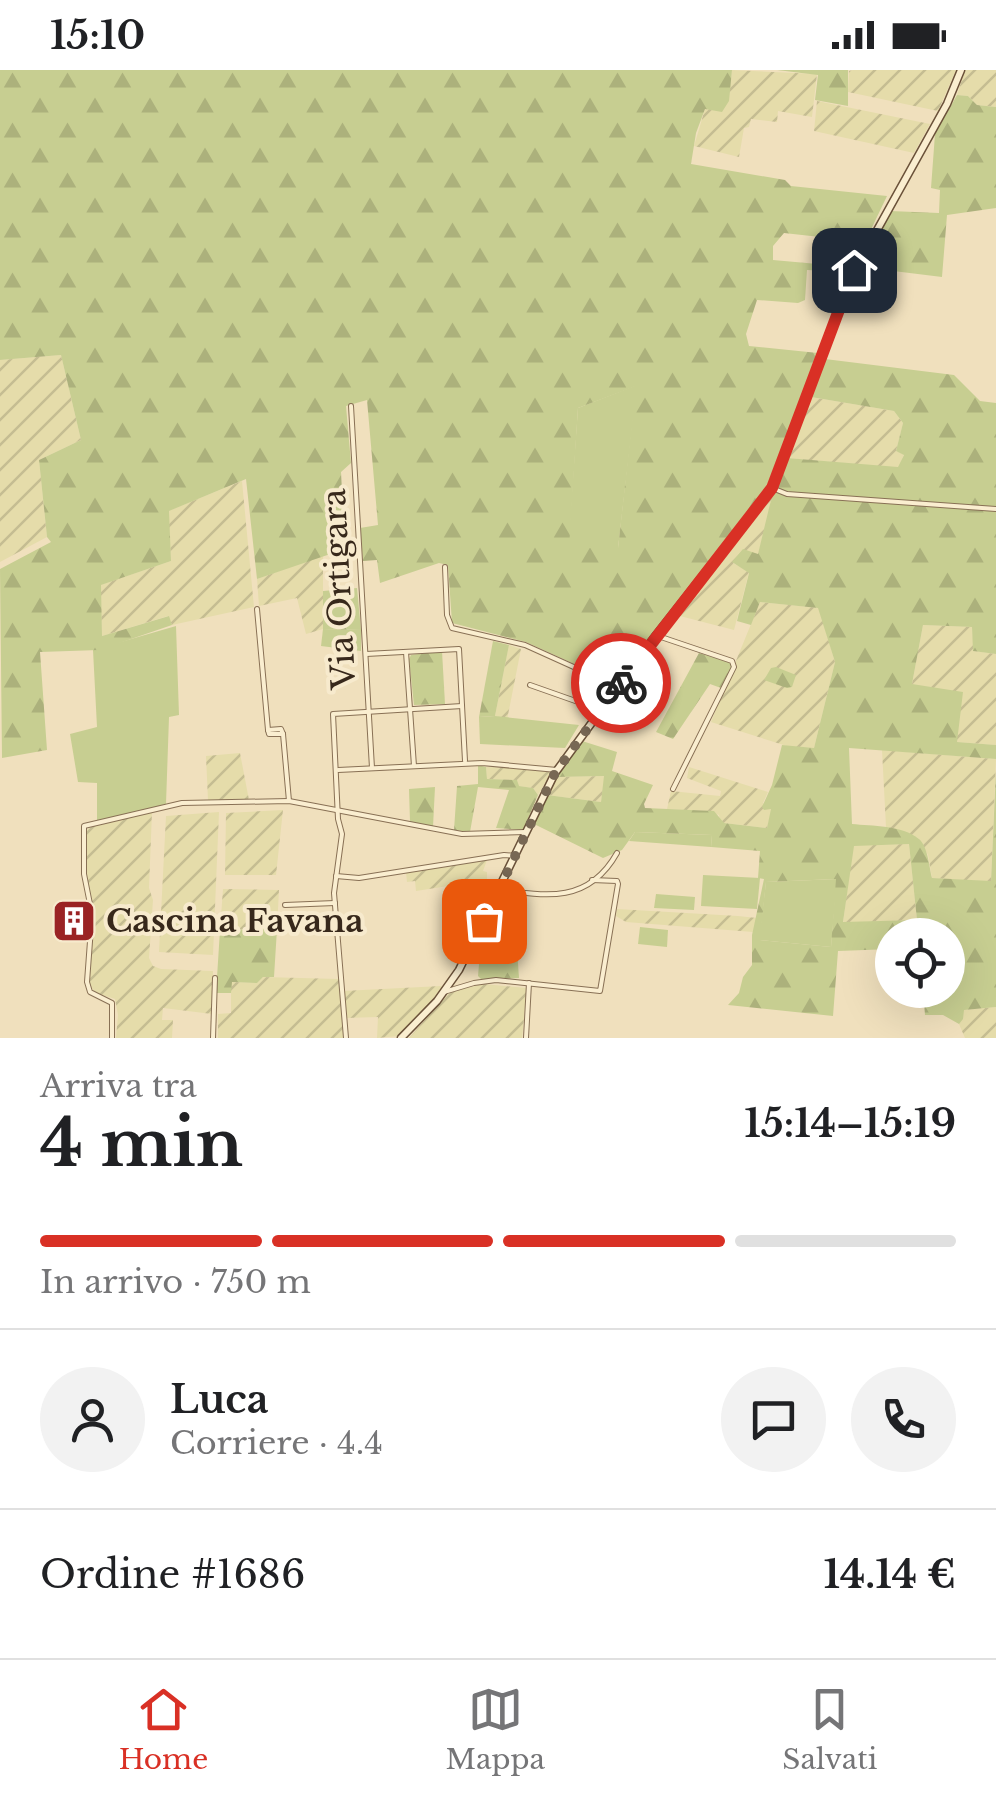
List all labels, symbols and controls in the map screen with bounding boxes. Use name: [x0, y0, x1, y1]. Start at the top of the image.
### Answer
text: 15:10: [50, 12, 145, 59]
pin: [812, 228, 897, 313]
icon: home: [827, 243, 882, 298]
street label: Via Ortigara: [314, 487, 364, 691]
courier: [571, 633, 671, 733]
icon: bike: [594, 656, 649, 711]
pin: [442, 879, 527, 964]
icon: bag: [457, 894, 512, 949]
building icon: Cascina Favana: [51, 898, 97, 944]
place label: Cascina Favana: [106, 901, 364, 941]
map controls: [875, 918, 965, 1008]
button: locate: [875, 918, 965, 1008]
text: Arriva tra: [40, 1066, 197, 1106]
text: 15:14–15:19: [744, 1100, 956, 1147]
text: 4 min: [40, 1103, 243, 1184]
text: In arrivo · 750 m: [40, 1262, 311, 1302]
button: person: [40, 1367, 145, 1472]
button: chat: [721, 1367, 826, 1472]
button: phone: [851, 1367, 956, 1472]
text: Luca: [170, 1376, 269, 1423]
text: Corriere · 4.4: [170, 1423, 383, 1463]
text: Ordine #1686: [40, 1551, 305, 1598]
text: 14.14 €: [823, 1551, 956, 1598]
tab: Home: [119, 1682, 208, 1777]
tab: Mappa: [445, 1682, 545, 1777]
tab: Salvati: [782, 1682, 877, 1777]

